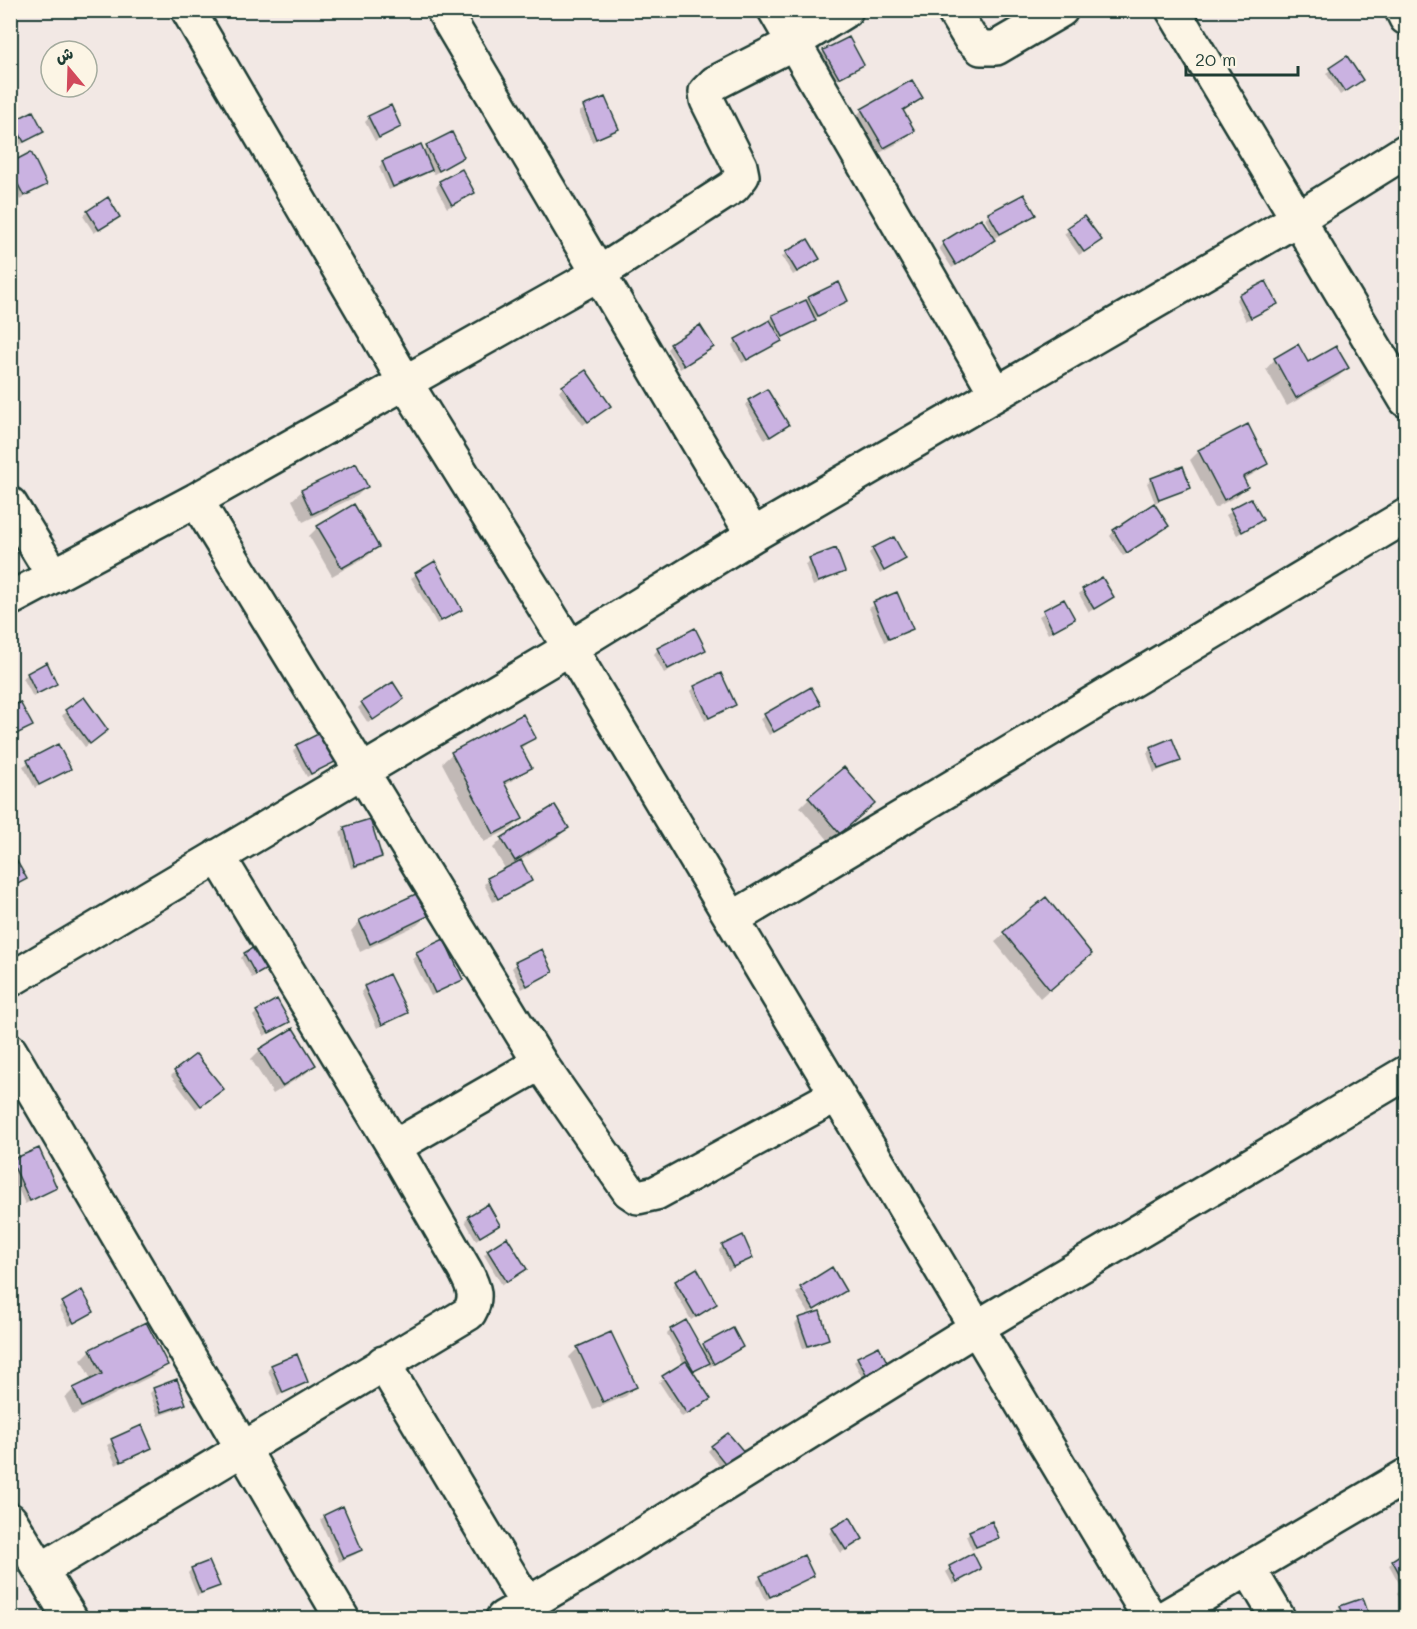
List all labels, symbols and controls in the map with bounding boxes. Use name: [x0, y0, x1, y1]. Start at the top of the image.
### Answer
north arrow: [39, 39, 99, 99]
scale bar: [1186, 39, 1298, 77]
text: ش: [52, 42, 76, 67]
text: 20 m: [1195, 47, 1236, 71]

